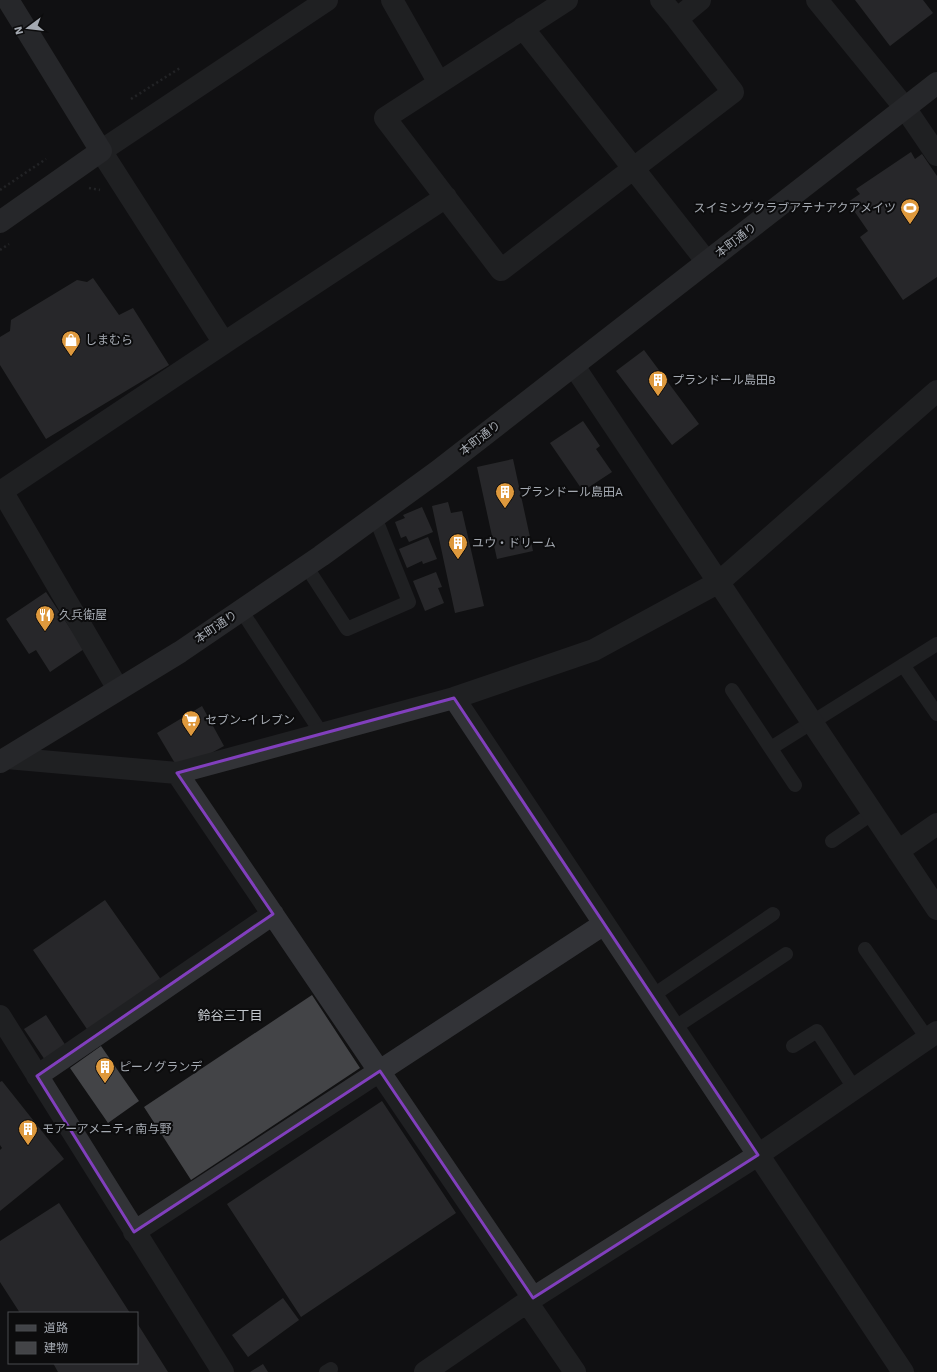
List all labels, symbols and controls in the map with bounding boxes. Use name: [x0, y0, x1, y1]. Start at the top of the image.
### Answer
north arrow: [8, 8, 48, 48]
text: N: [11, 25, 26, 36]
sports icon: スイミングクラブアテナアクアメイツ: [899, 197, 921, 225]
place label: スイミングクラブアテナアクアメイツ: [693, 201, 896, 215]
street label: 本町通り: [713, 220, 759, 260]
shop icon: しまむら: [60, 329, 82, 357]
place label: しまむら: [85, 333, 133, 347]
building icon: プランドール島田B: [647, 369, 669, 397]
place label: プランドール島田B: [672, 373, 776, 387]
street label: 本町通り: [457, 418, 503, 458]
building icon: プランドール島田A: [494, 481, 516, 509]
place label: プランドール島田A: [519, 485, 623, 499]
building icon: ユウ・ドリーム: [447, 532, 469, 560]
place label: ユウ・ドリーム: [472, 536, 556, 550]
restaurant icon: 久兵衛屋: [34, 604, 56, 632]
place label: 久兵衛屋: [59, 608, 107, 622]
street label: 本町通り: [192, 608, 240, 646]
supermarket icon: セブン-イレブン: [180, 709, 202, 737]
place label: セブン-イレブン: [205, 713, 295, 727]
district label: 鈴谷三丁目: [197, 1008, 263, 1023]
building icon: ピーノグランデ: [94, 1056, 116, 1084]
place label: ピーノグランデ: [119, 1060, 202, 1074]
building icon: モアーアメニティ南与野: [17, 1118, 39, 1146]
place label: モアーアメニティ南与野: [42, 1122, 171, 1136]
legend: [8, 1312, 138, 1364]
text: 道路: [44, 1321, 68, 1335]
text: 建物: [44, 1341, 68, 1355]

